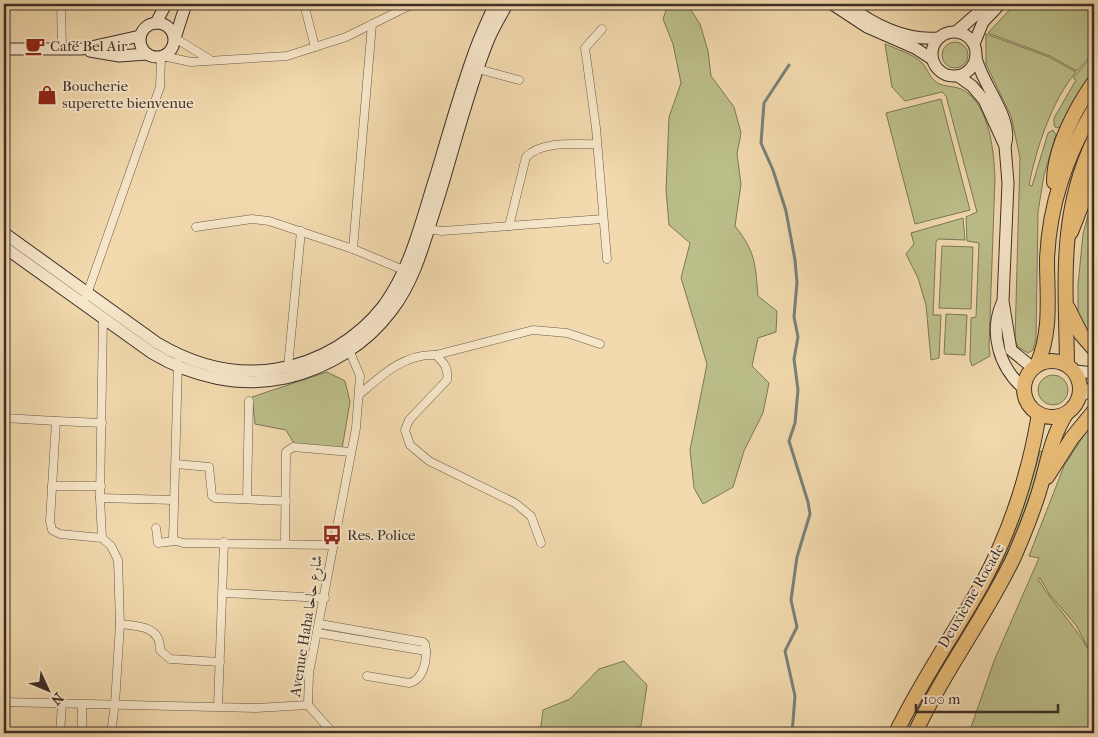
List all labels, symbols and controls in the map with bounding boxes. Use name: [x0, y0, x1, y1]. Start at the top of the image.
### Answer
cafe icon: Café Bel Air: [24, 35, 46, 57]
place label: Café Bel Air: [50, 37, 128, 55]
place label: Boucherie superette bienvenue: [62, 77, 194, 112]
shop icon: Boucherie superette bienvenue: [36, 84, 58, 106]
bus stop icon: Res. Police: [321, 524, 343, 546]
place label: Res. Police: [347, 526, 416, 544]
street label: Deuxième Rocade: [934, 540, 1008, 651]
street label: Avenue Haha شارع حاحا: [286, 554, 330, 700]
north arrow: [22, 664, 72, 714]
scale bar: [916, 682, 1058, 714]
text: N: [47, 689, 67, 709]
text: 100 m: [923, 690, 961, 708]

